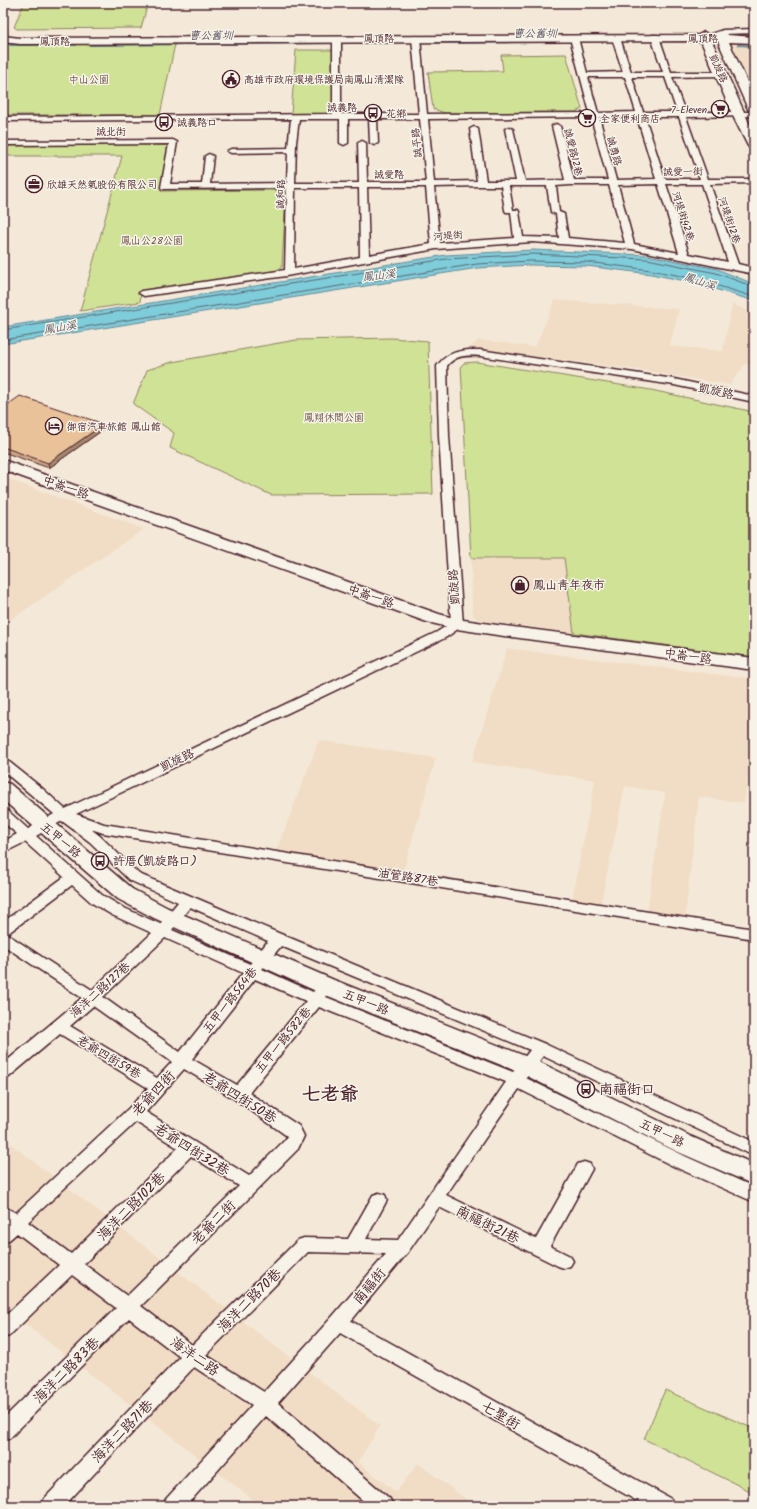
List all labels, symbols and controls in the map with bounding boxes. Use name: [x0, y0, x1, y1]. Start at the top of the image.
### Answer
water label: 曹公舊圳: [513, 25, 558, 43]
water label: 曹公舊圳: [189, 27, 234, 45]
street label: 鳳頂路: [364, 31, 394, 47]
street label: 鳳頂路: [688, 31, 718, 47]
street label: 鳳頂路: [40, 34, 70, 50]
street label: 凱旋路: [705, 51, 731, 85]
public building icon: 高雄市政府環境保護局南鳳山清潔隊: [221, 69, 241, 89]
park label: 中山公園: [69, 72, 109, 88]
place label: 高雄市政府環境保護局南鳳山清潔隊: [244, 72, 404, 88]
supermarket icon: 7-Eleven: [710, 99, 730, 119]
street label: 誠義路: [327, 100, 357, 116]
place label: 7-Eleven: [671, 102, 707, 118]
bus stop icon: 花鄉: [363, 103, 383, 123]
place label: 花鄉: [386, 106, 406, 122]
supermarket icon: 全家便利商店: [577, 108, 597, 128]
place label: 全家便利商店: [600, 111, 660, 127]
bus stop icon: 誠義路口: [154, 112, 174, 132]
place label: 誠義路口: [177, 115, 217, 131]
street label: 誠北街: [96, 124, 126, 140]
street label: 誠平路: [407, 127, 427, 159]
street label: 誠愛路12巷: [559, 127, 587, 179]
street label: 誠勇路: [602, 135, 626, 168]
street label: 誠愛一街: [663, 164, 703, 180]
street label: 誠愛路: [374, 167, 404, 183]
office icon: 欣雄天然氣股份有限公司: [24, 174, 44, 194]
place label: 欣雄天然氣股份有限公司: [47, 177, 157, 193]
street label: 誠和路: [272, 179, 290, 209]
street label: 河堤街42巷: [668, 189, 699, 244]
street label: 河堤街12巷: [714, 195, 745, 247]
street label: 河堤街: [432, 227, 464, 245]
park label: 鳳山公28公園: [121, 233, 183, 249]
water label: 鳳山溪: [361, 265, 398, 287]
water label: 鳳山溪: [680, 268, 719, 296]
water label: 鳳山溪: [41, 316, 79, 340]
street label: 凱旋路: [696, 378, 735, 405]
park label: 鳳翔休閒公園: [304, 410, 364, 426]
hotel icon: 御宿汽車旅館 鳳山館: [44, 416, 64, 436]
place label: 御宿汽車旅館 鳳山館: [66, 419, 161, 435]
street label: 中崙一路: [40, 471, 92, 504]
street label: 凱旋路: [444, 568, 465, 606]
shop icon: 鳳山青年夜市: [510, 575, 530, 595]
place label: 鳳山青年夜市: [533, 576, 605, 595]
street label: 中崙一路: [345, 580, 397, 613]
street label: 中崙一路: [663, 644, 713, 669]
street label: 凱旋路: [157, 744, 198, 777]
street label: 五甲一路: [36, 818, 85, 863]
bus stop icon: 許厝(凱旋路口): [90, 851, 110, 871]
place label: 許厝(凱旋路口): [113, 852, 197, 871]
street label: 油管路87巷: [376, 863, 439, 892]
street label: 海洋二路127巷: [66, 958, 135, 1023]
street label: 五甲一路564巷: [198, 963, 262, 1038]
street label: 五甲一路: [340, 985, 392, 1020]
street label: 五甲一路582巷: [251, 1003, 316, 1078]
street label: 老爺四街59巷: [73, 1031, 145, 1084]
street label: 老爺四街: [127, 1066, 181, 1122]
street label: 老爺四街50巷: [198, 1066, 282, 1130]
bus stop icon: 南福街口: [576, 1079, 596, 1099]
place label: 南福街口: [599, 1079, 655, 1101]
district label: 七老爺: [301, 1080, 359, 1110]
street label: 五甲一路: [636, 1114, 688, 1153]
street label: 老爺四街32巷: [149, 1118, 235, 1183]
street label: 海洋二路102巷: [92, 1167, 172, 1246]
street label: 老爺二街: [186, 1195, 241, 1250]
street label: 南福街21巷: [452, 1200, 524, 1250]
street label: 海洋二路70巷: [212, 1263, 288, 1338]
street label: 南福街: [348, 1263, 392, 1310]
street label: 海洋二路83巷: [28, 1332, 106, 1409]
street label: 海洋二路: [165, 1332, 224, 1382]
street label: 海洋二路71巷: [87, 1394, 159, 1468]
street label: 七聖街: [477, 1396, 524, 1436]

